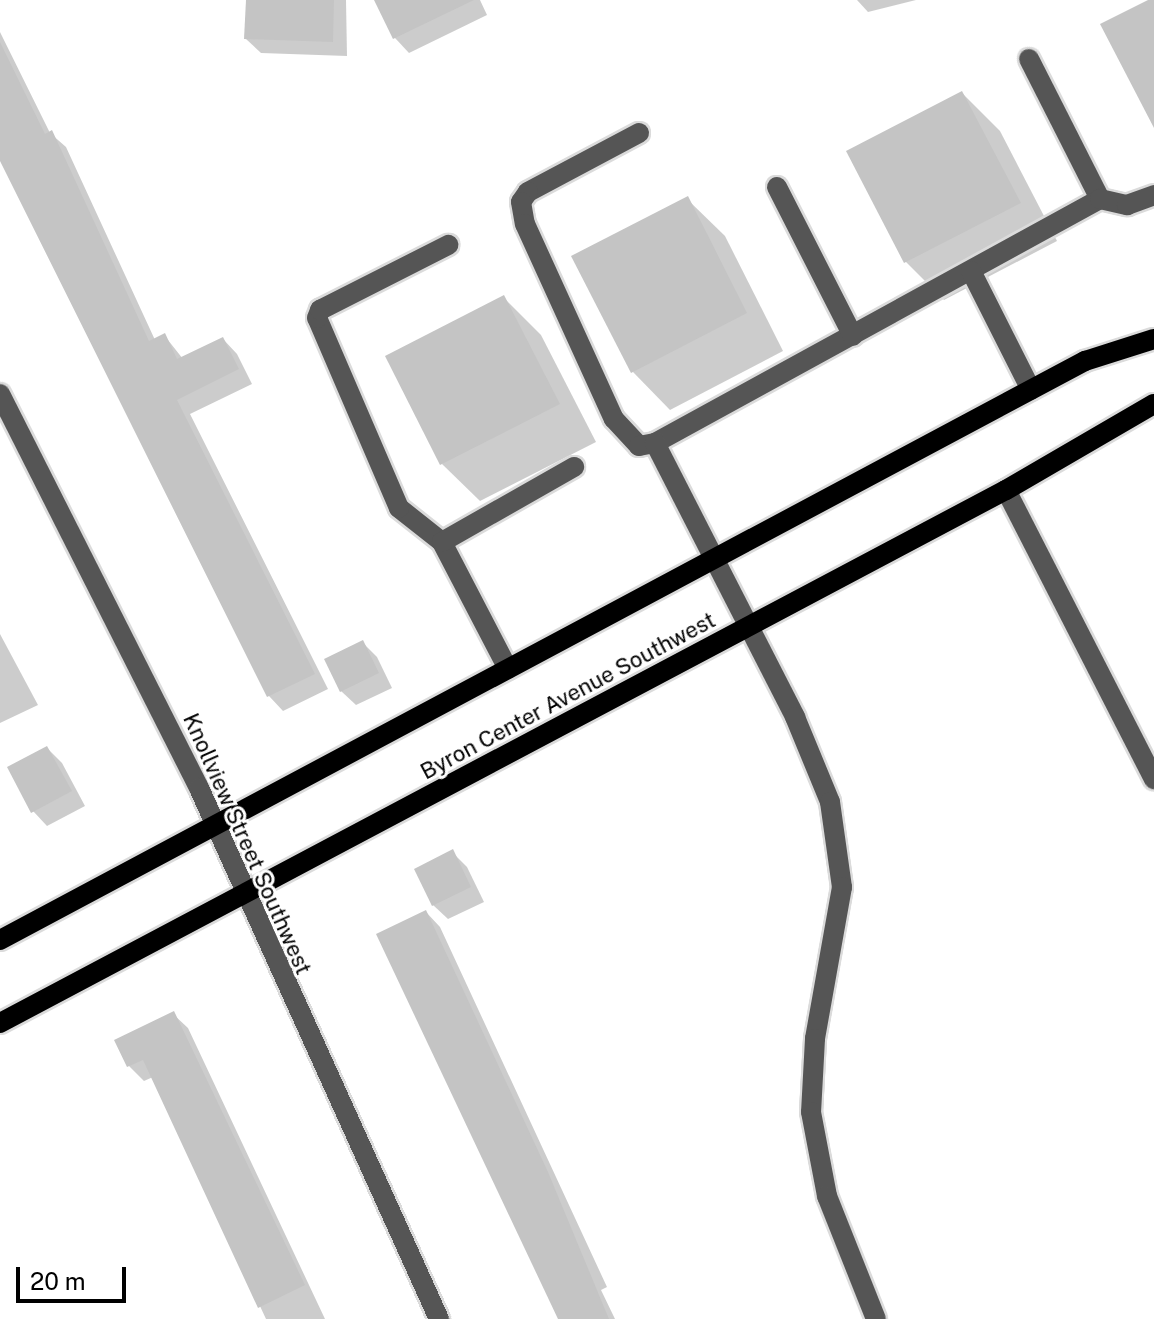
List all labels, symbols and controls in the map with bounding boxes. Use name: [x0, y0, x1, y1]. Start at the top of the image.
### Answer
street label: Byron Center Avenue Southwest: [416, 607, 720, 785]
street label: Knollview Street Southwest: [177, 709, 317, 979]
scale bar: [20, 1251, 130, 1301]
text: 20 m: [30, 1267, 86, 1295]

